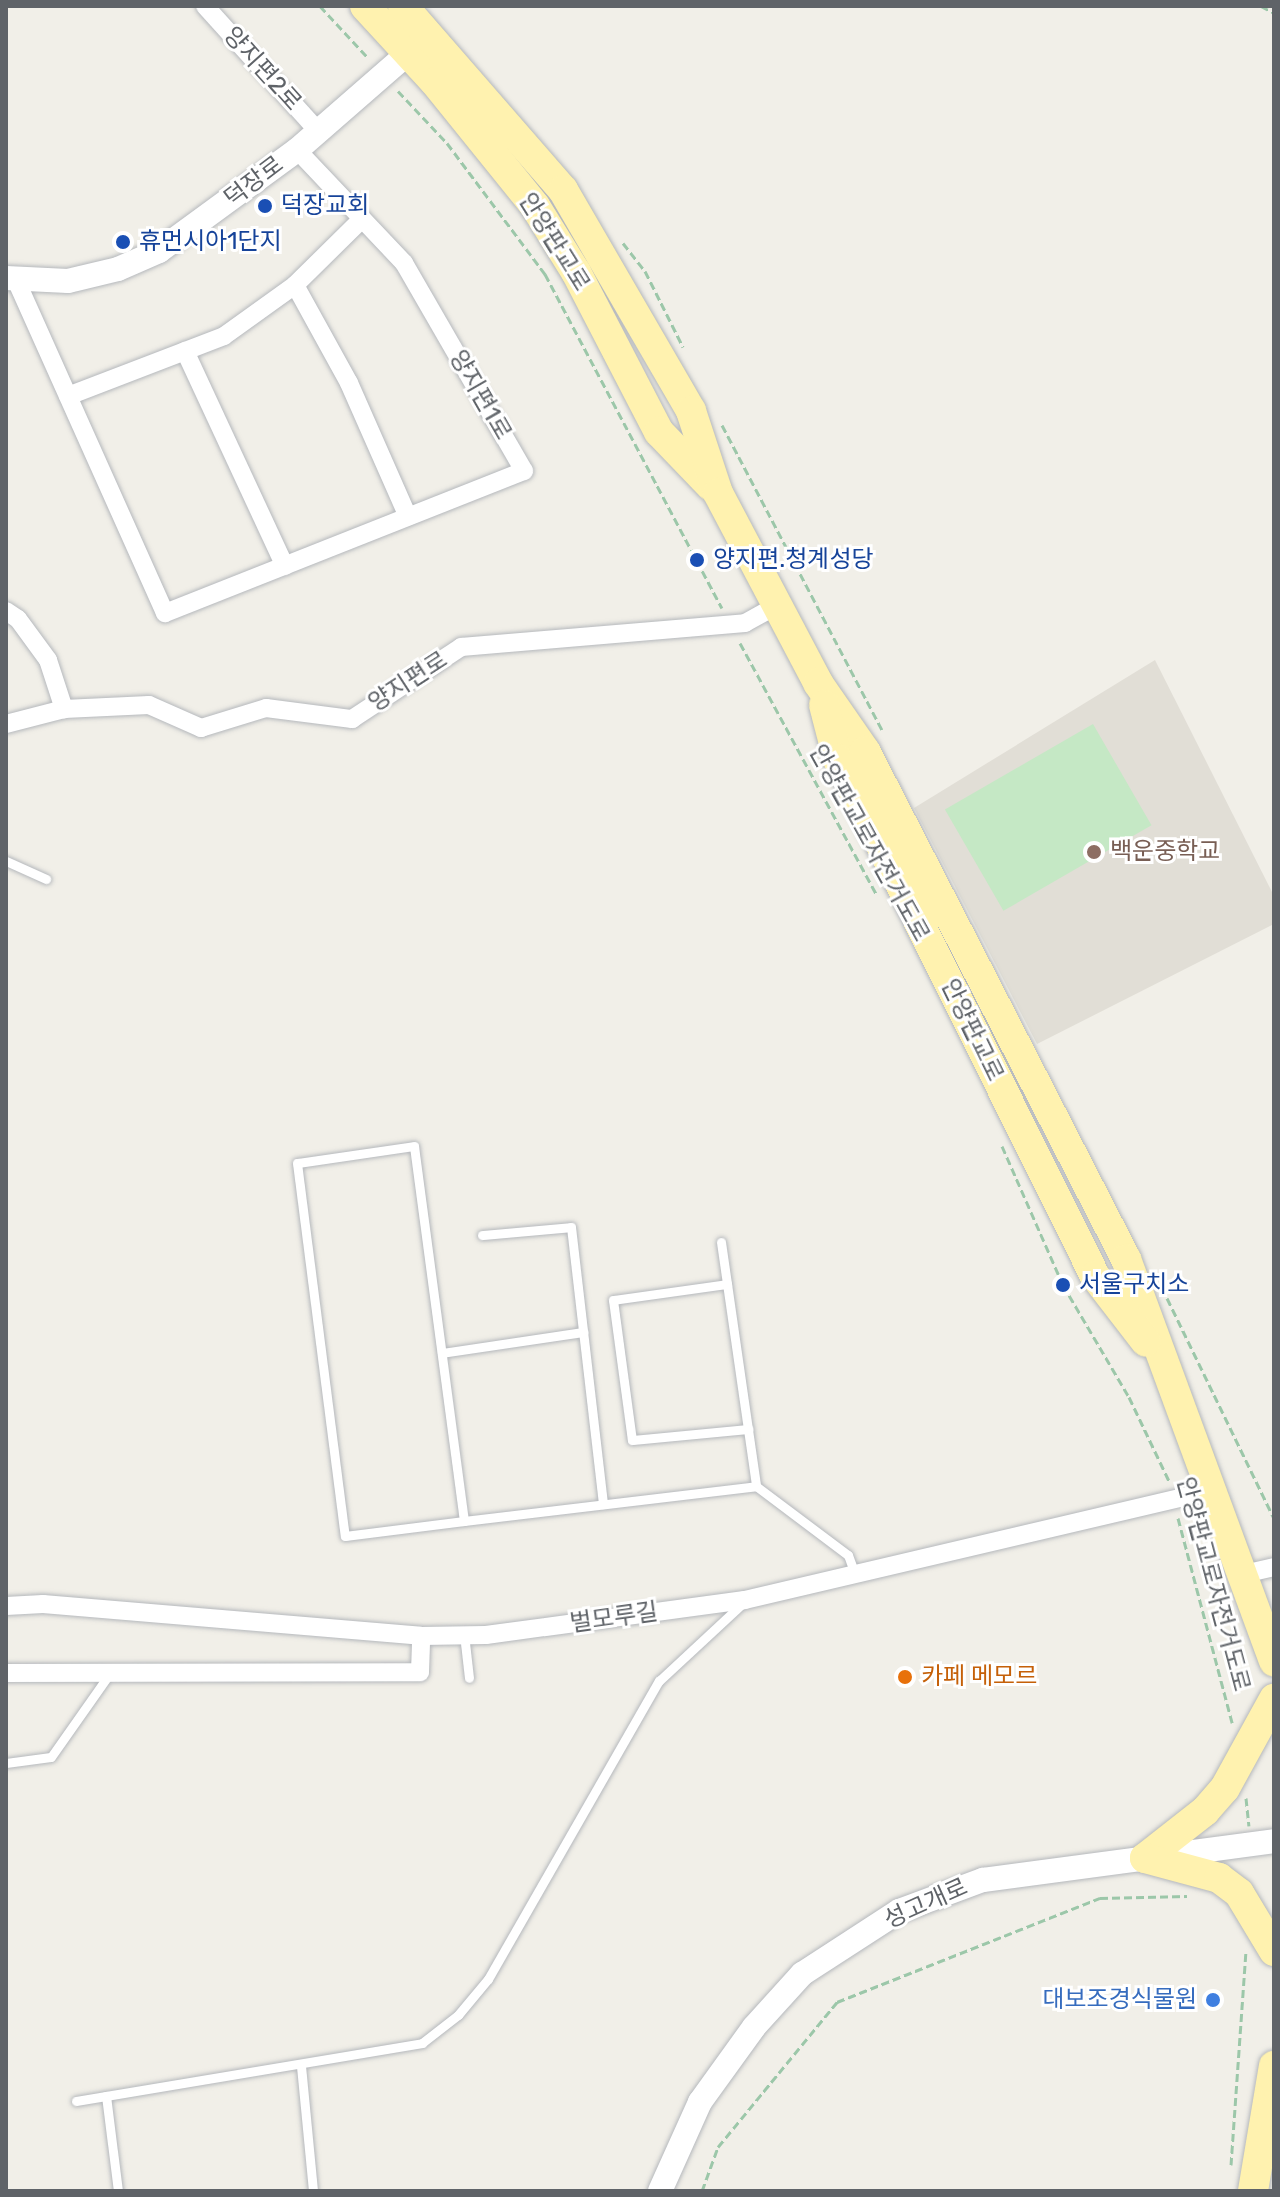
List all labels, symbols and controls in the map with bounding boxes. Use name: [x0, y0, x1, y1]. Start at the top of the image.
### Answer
street label: 양지편2로: [217, 21, 307, 117]
street label: 덕장로: [219, 151, 289, 213]
street label: 안양판교로: [513, 188, 595, 296]
place label: 덕장교회: [281, 192, 369, 220]
marker: 덕장교회: [256, 197, 274, 215]
place label: 휴먼시아1단지: [139, 228, 282, 256]
marker: 휴먼시아1단지: [114, 233, 132, 251]
street label: 양지편1로: [443, 345, 517, 445]
place label: 양지편.청계성당: [713, 546, 874, 574]
marker: 양지편.청계성당: [688, 551, 706, 569]
street label: 양지편로: [363, 646, 453, 718]
street label: 안양판교로자전거도로: [803, 739, 935, 947]
place label: 백운중학교: [1110, 838, 1220, 866]
marker: 백운중학교: [1085, 843, 1103, 861]
street label: 안양판교로: [935, 974, 1009, 1086]
place label: 서울구치소: [1079, 1271, 1189, 1299]
marker: 서울구치소: [1054, 1276, 1072, 1294]
street label: 안양판교로자전거도로: [1171, 1474, 1255, 1694]
street label: 벌모루길: [568, 1598, 660, 1638]
place label: 카페 메모르: [921, 1663, 1037, 1691]
marker: 카페 메모르: [896, 1668, 914, 1686]
street label: 성고개로: [880, 1873, 972, 1935]
place label: 대보조경식물원: [1042, 1986, 1197, 2014]
marker: 대보조경식물원: [1204, 1991, 1222, 2009]

